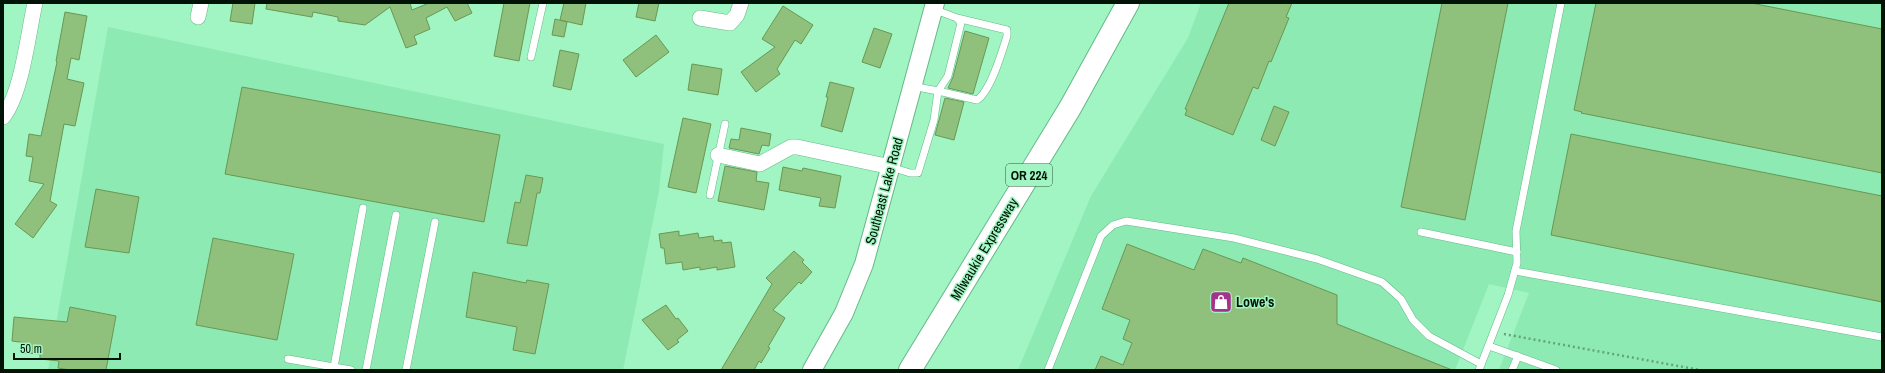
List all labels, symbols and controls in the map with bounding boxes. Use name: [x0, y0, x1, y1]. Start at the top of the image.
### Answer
street label: Southeast Lake Road: [861, 135, 907, 247]
road number: OR 224: [1006, 164, 1052, 186]
street label: Milwaukie Expressway: [946, 194, 1022, 304]
shop icon: Lowe's: [1208, 289, 1234, 315]
place label: Lowe's: [1236, 293, 1274, 311]
scale bar: [14, 335, 120, 361]
text: 50 m: [20, 341, 42, 357]

